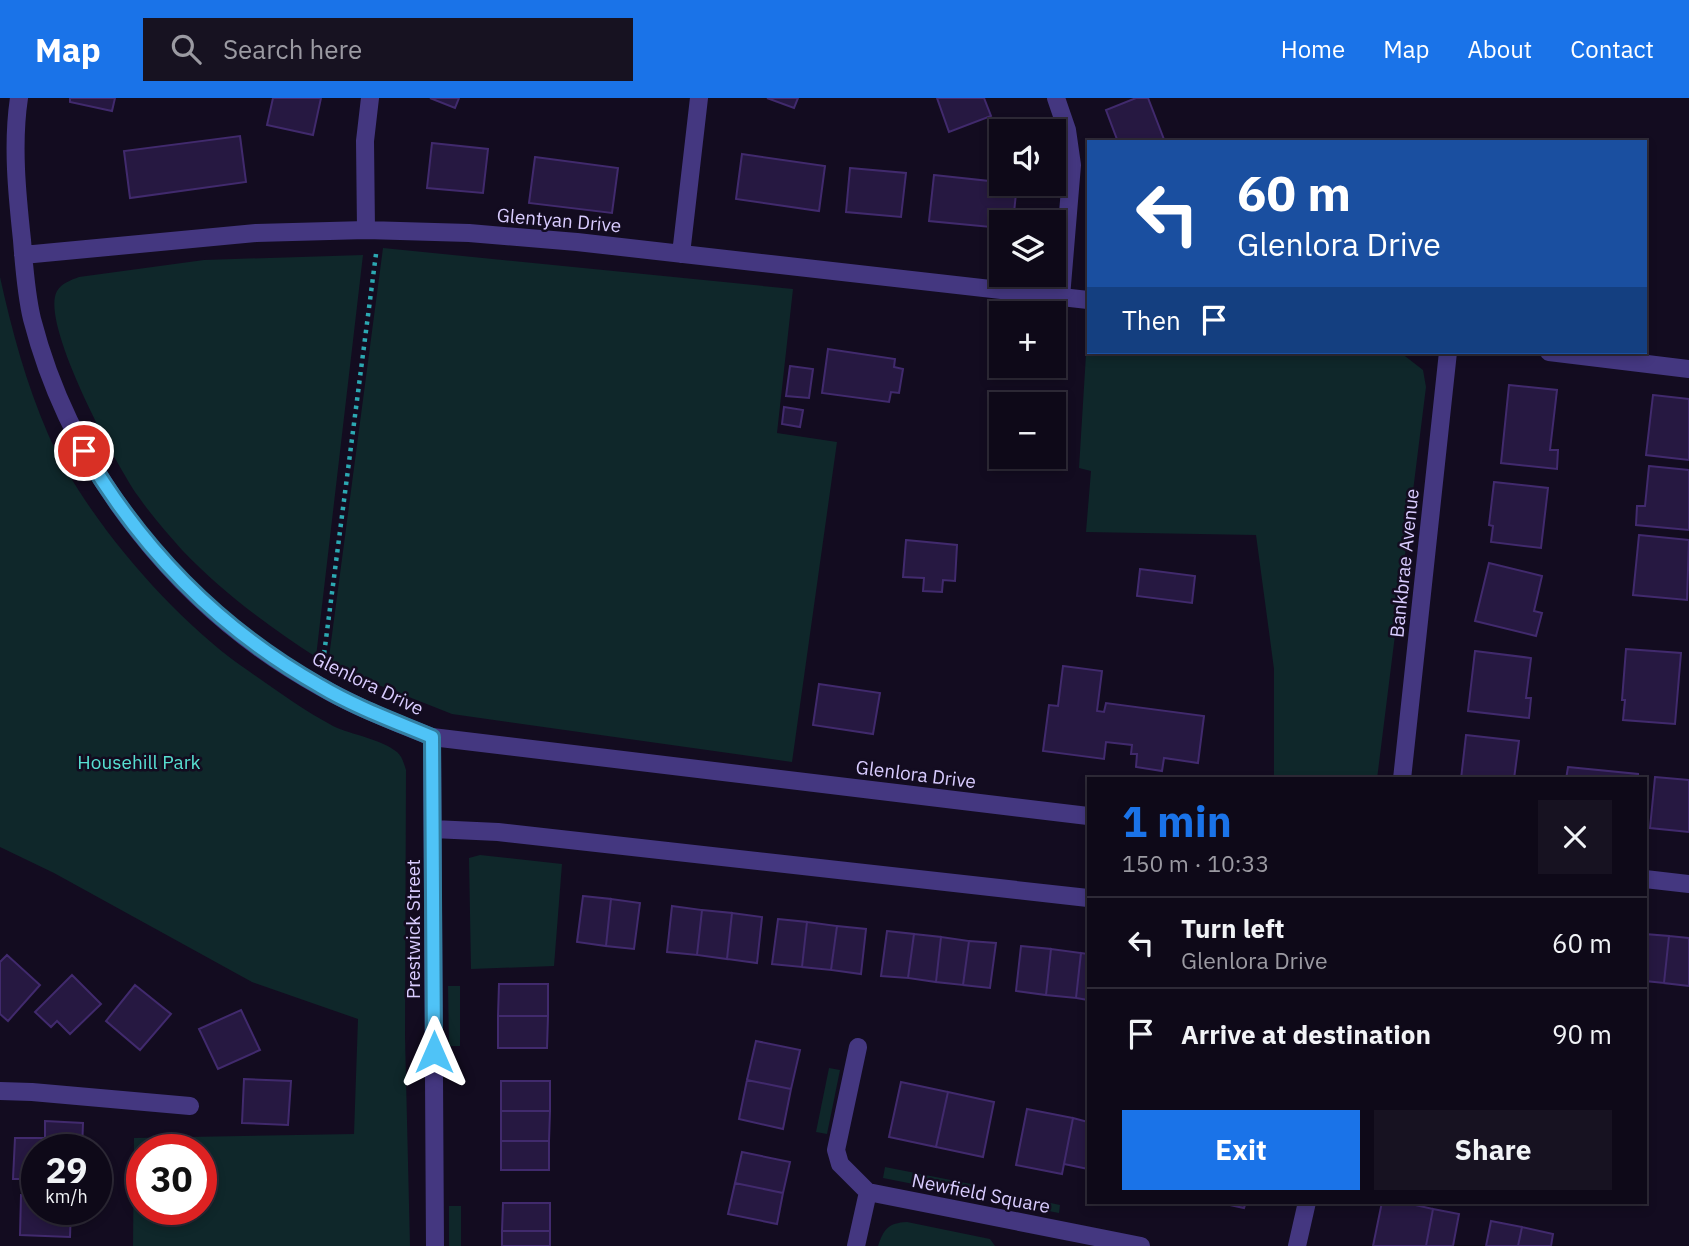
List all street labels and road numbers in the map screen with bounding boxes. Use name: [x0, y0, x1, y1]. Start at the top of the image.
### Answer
street label: Glentyan Drive: [496, 203, 622, 237]
street label: Bankbrae Avenue: [1384, 487, 1424, 639]
street label: Glenlora Drive: [308, 646, 428, 720]
street label: Glenlora Drive: [854, 755, 978, 793]
street label: Prestwick Street: [401, 859, 425, 999]
street label: Newfield Square: [910, 1168, 1052, 1218]

